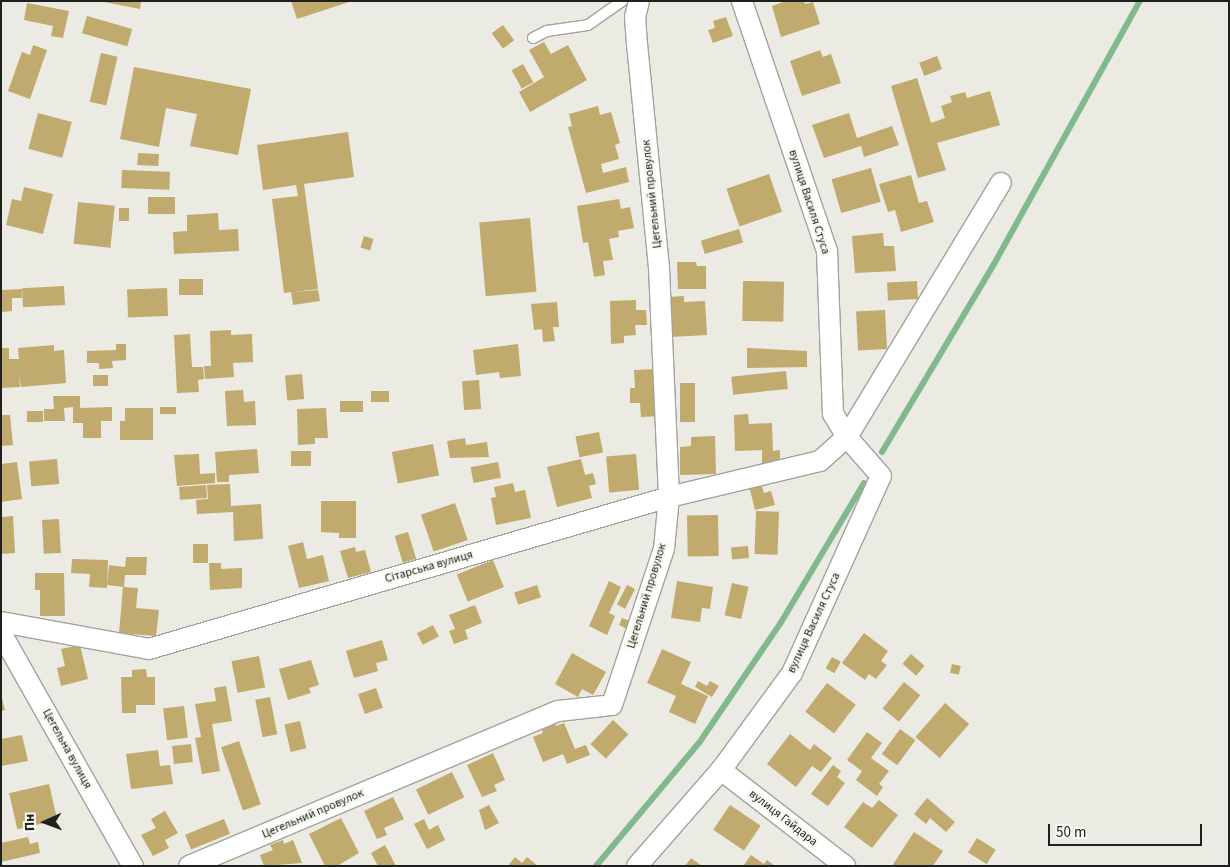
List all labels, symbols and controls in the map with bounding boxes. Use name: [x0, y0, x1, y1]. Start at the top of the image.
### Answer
street label: Цегельний провулок: [639, 139, 665, 249]
street label: вулиця Василя Стуса: [785, 148, 833, 256]
street label: Цегельний провулок: [624, 542, 670, 650]
street label: Сітарська вулиця: [383, 548, 475, 586]
street label: вулиця Василя Стуса: [784, 570, 844, 676]
street label: Цегельна вулиця: [39, 707, 95, 791]
street label: Цегельний провулок: [260, 786, 366, 842]
street label: вулиця Гайдара: [746, 787, 820, 849]
north arrow: [20, 797, 70, 847]
text: Пн: [20, 813, 40, 832]
scale bar: [1050, 814, 1204, 846]
text: 50 m: [1056, 822, 1086, 843]

